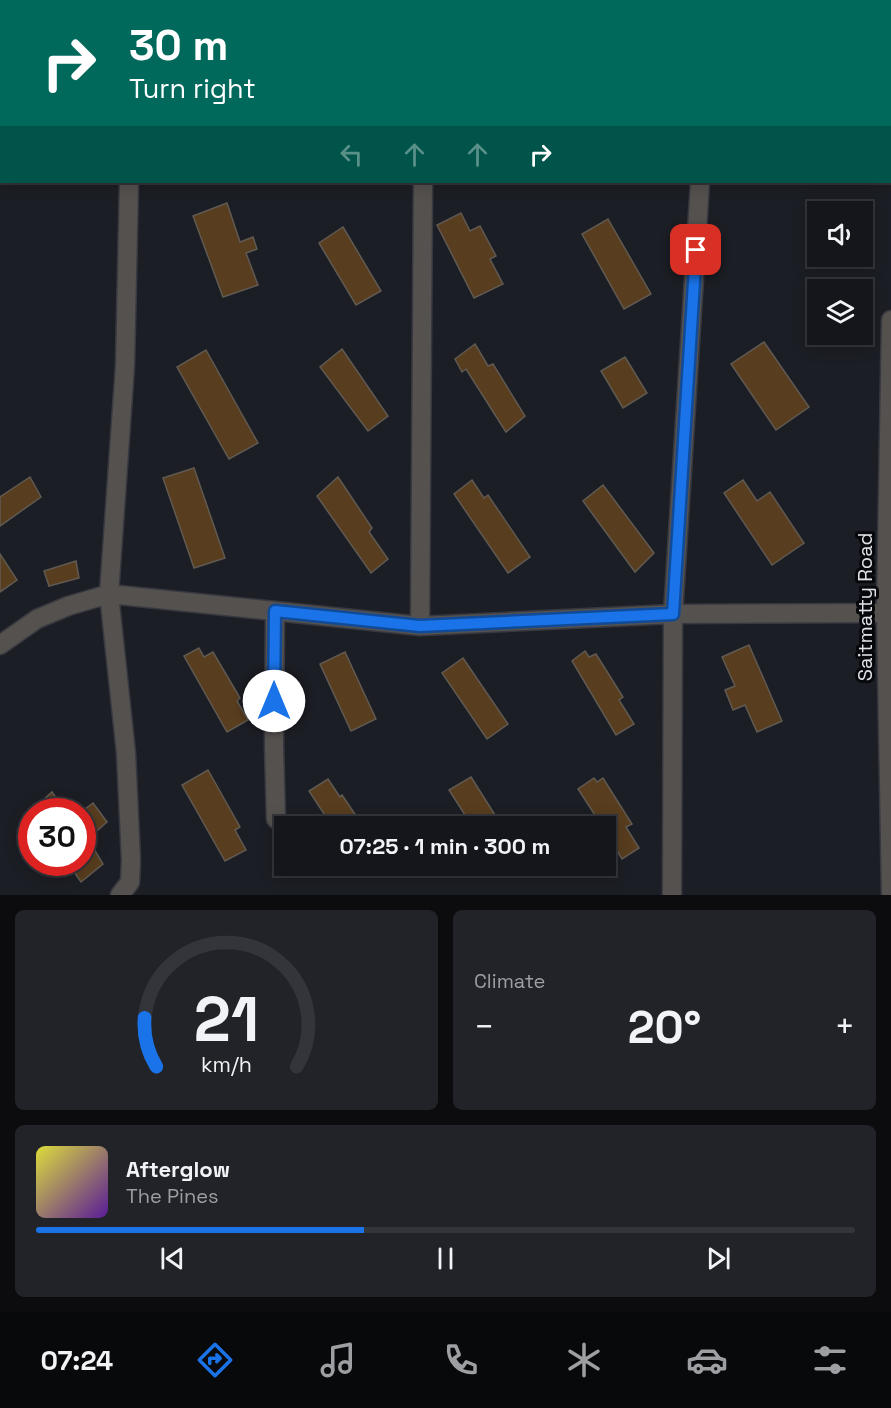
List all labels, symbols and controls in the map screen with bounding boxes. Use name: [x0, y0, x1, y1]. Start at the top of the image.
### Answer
text: 30 m: [129, 19, 228, 72]
icon: right: [30, 24, 108, 102]
text: Turn right: [129, 71, 256, 106]
icon: left: [335, 138, 368, 171]
icon: ahead: [398, 138, 431, 171]
icon: ahead: [461, 138, 494, 171]
icon: right: [524, 138, 557, 171]
map controls: [807, 201, 873, 345]
button: sound: [807, 201, 873, 267]
pin: [670, 224, 721, 275]
icon: arrive: [679, 233, 712, 266]
button: layers: [807, 279, 873, 345]
street label: Saitmatty Road: [852, 533, 878, 681]
position arrow: [242, 669, 306, 733]
speed limit sign: 30: [18, 798, 96, 876]
text: 07:25 · 1 min · 300 m: [340, 832, 550, 860]
text: Climate: [474, 968, 545, 994]
text: 21: [194, 980, 259, 1059]
text: 20°: [628, 999, 701, 1056]
text: −: [474, 1006, 494, 1048]
text: +: [835, 1006, 855, 1048]
text: km/h: [201, 1051, 252, 1078]
text: Afterglow: [126, 1155, 230, 1183]
text: The Pines: [126, 1183, 219, 1209]
icon: previous: [156, 1242, 189, 1275]
icon: pause: [429, 1242, 462, 1275]
icon: next: [702, 1242, 735, 1275]
icon: directions: [194, 1339, 236, 1381]
icon: music: [317, 1339, 359, 1381]
icon: phone: [440, 1339, 482, 1381]
icon: climate: [563, 1339, 605, 1381]
icon: car: [686, 1339, 728, 1381]
icon: filters: [809, 1339, 851, 1381]
text: 07:24: [40, 1343, 113, 1378]

